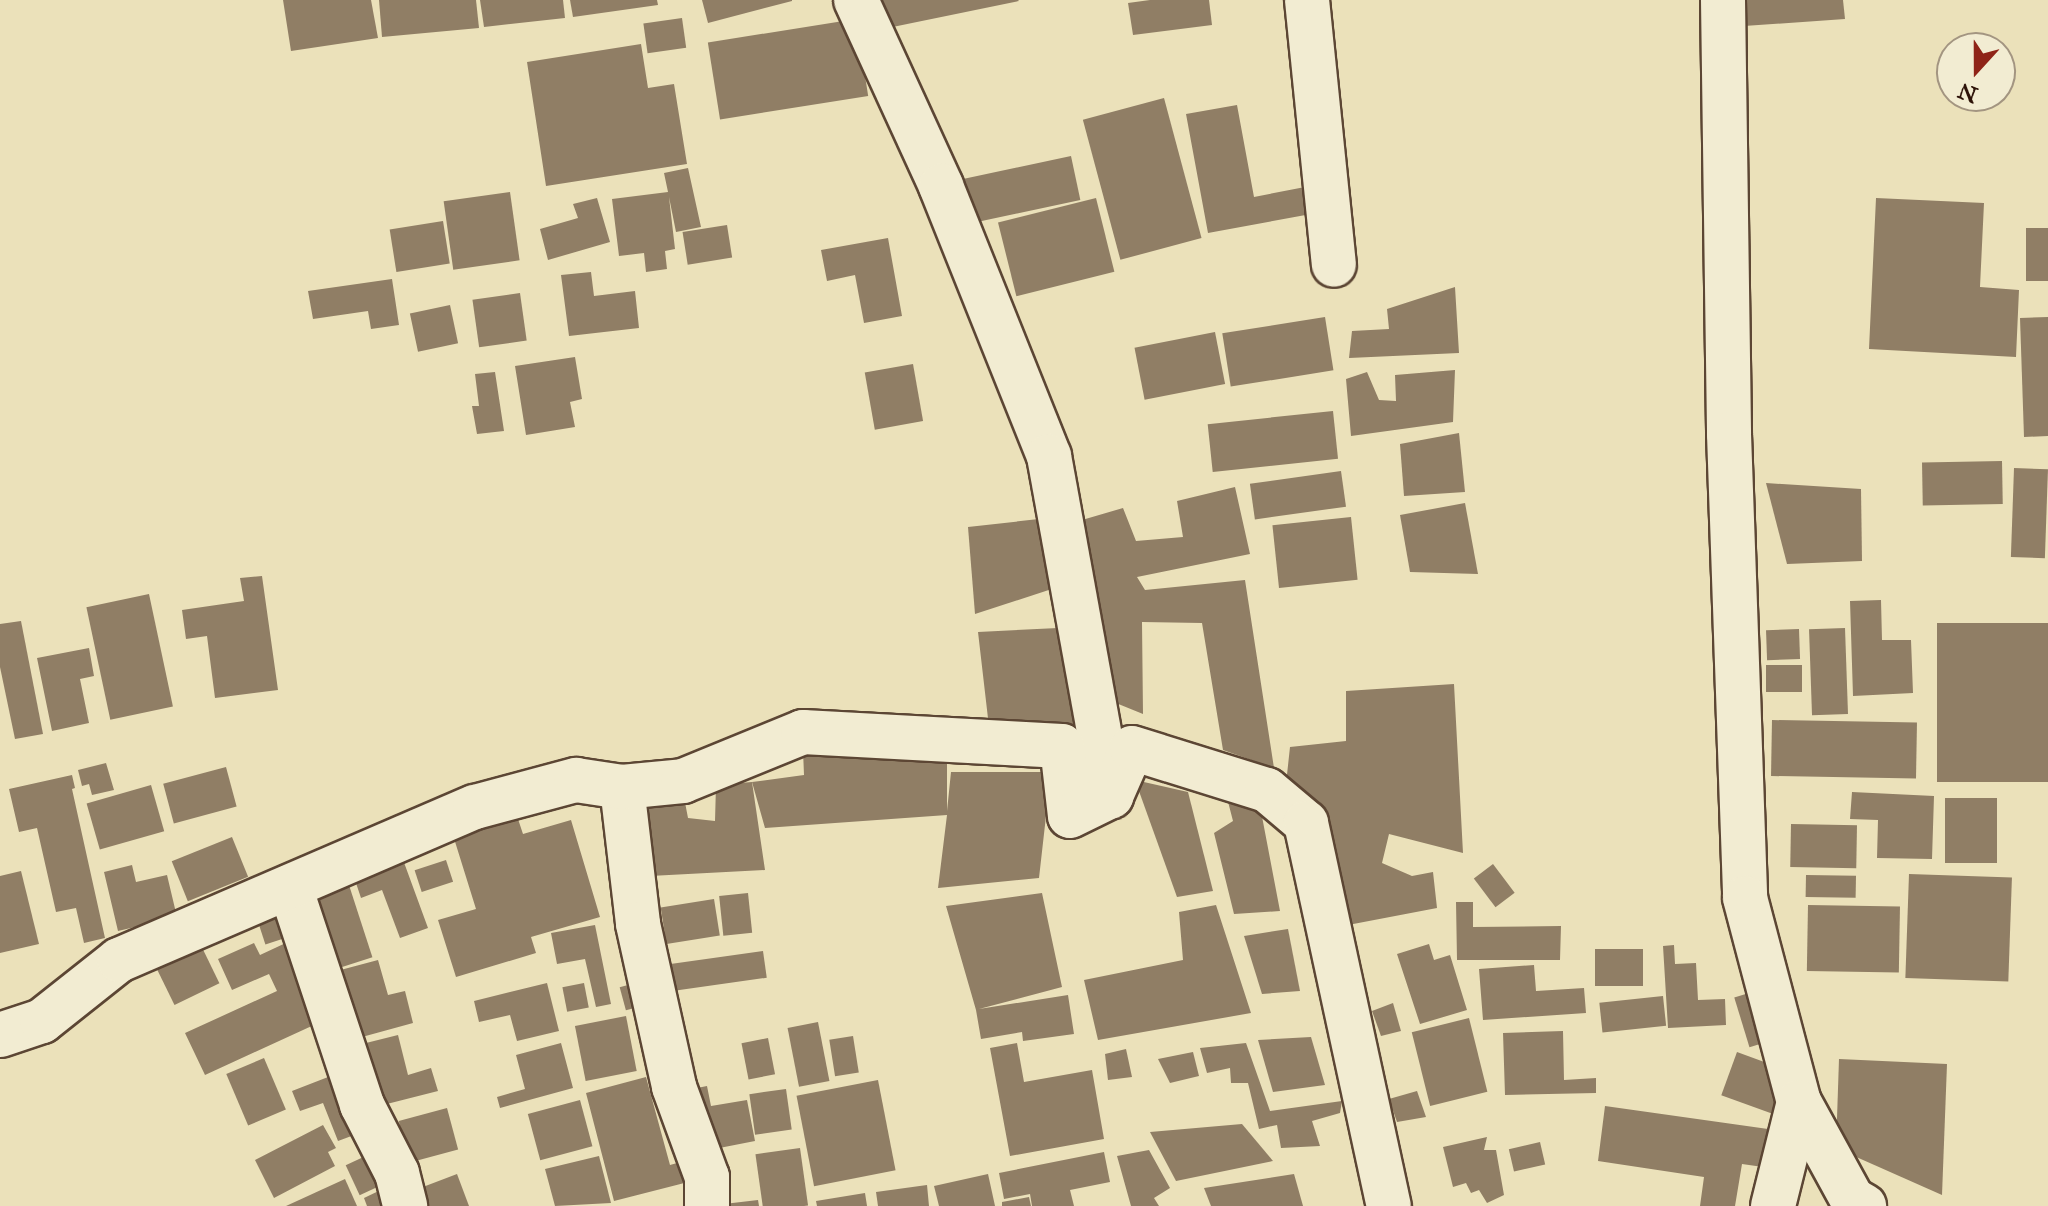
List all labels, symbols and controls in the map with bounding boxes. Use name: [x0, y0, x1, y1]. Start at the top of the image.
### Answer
north arrow: [1936, 32, 2016, 112]
text: N: [1954, 77, 1981, 109]

